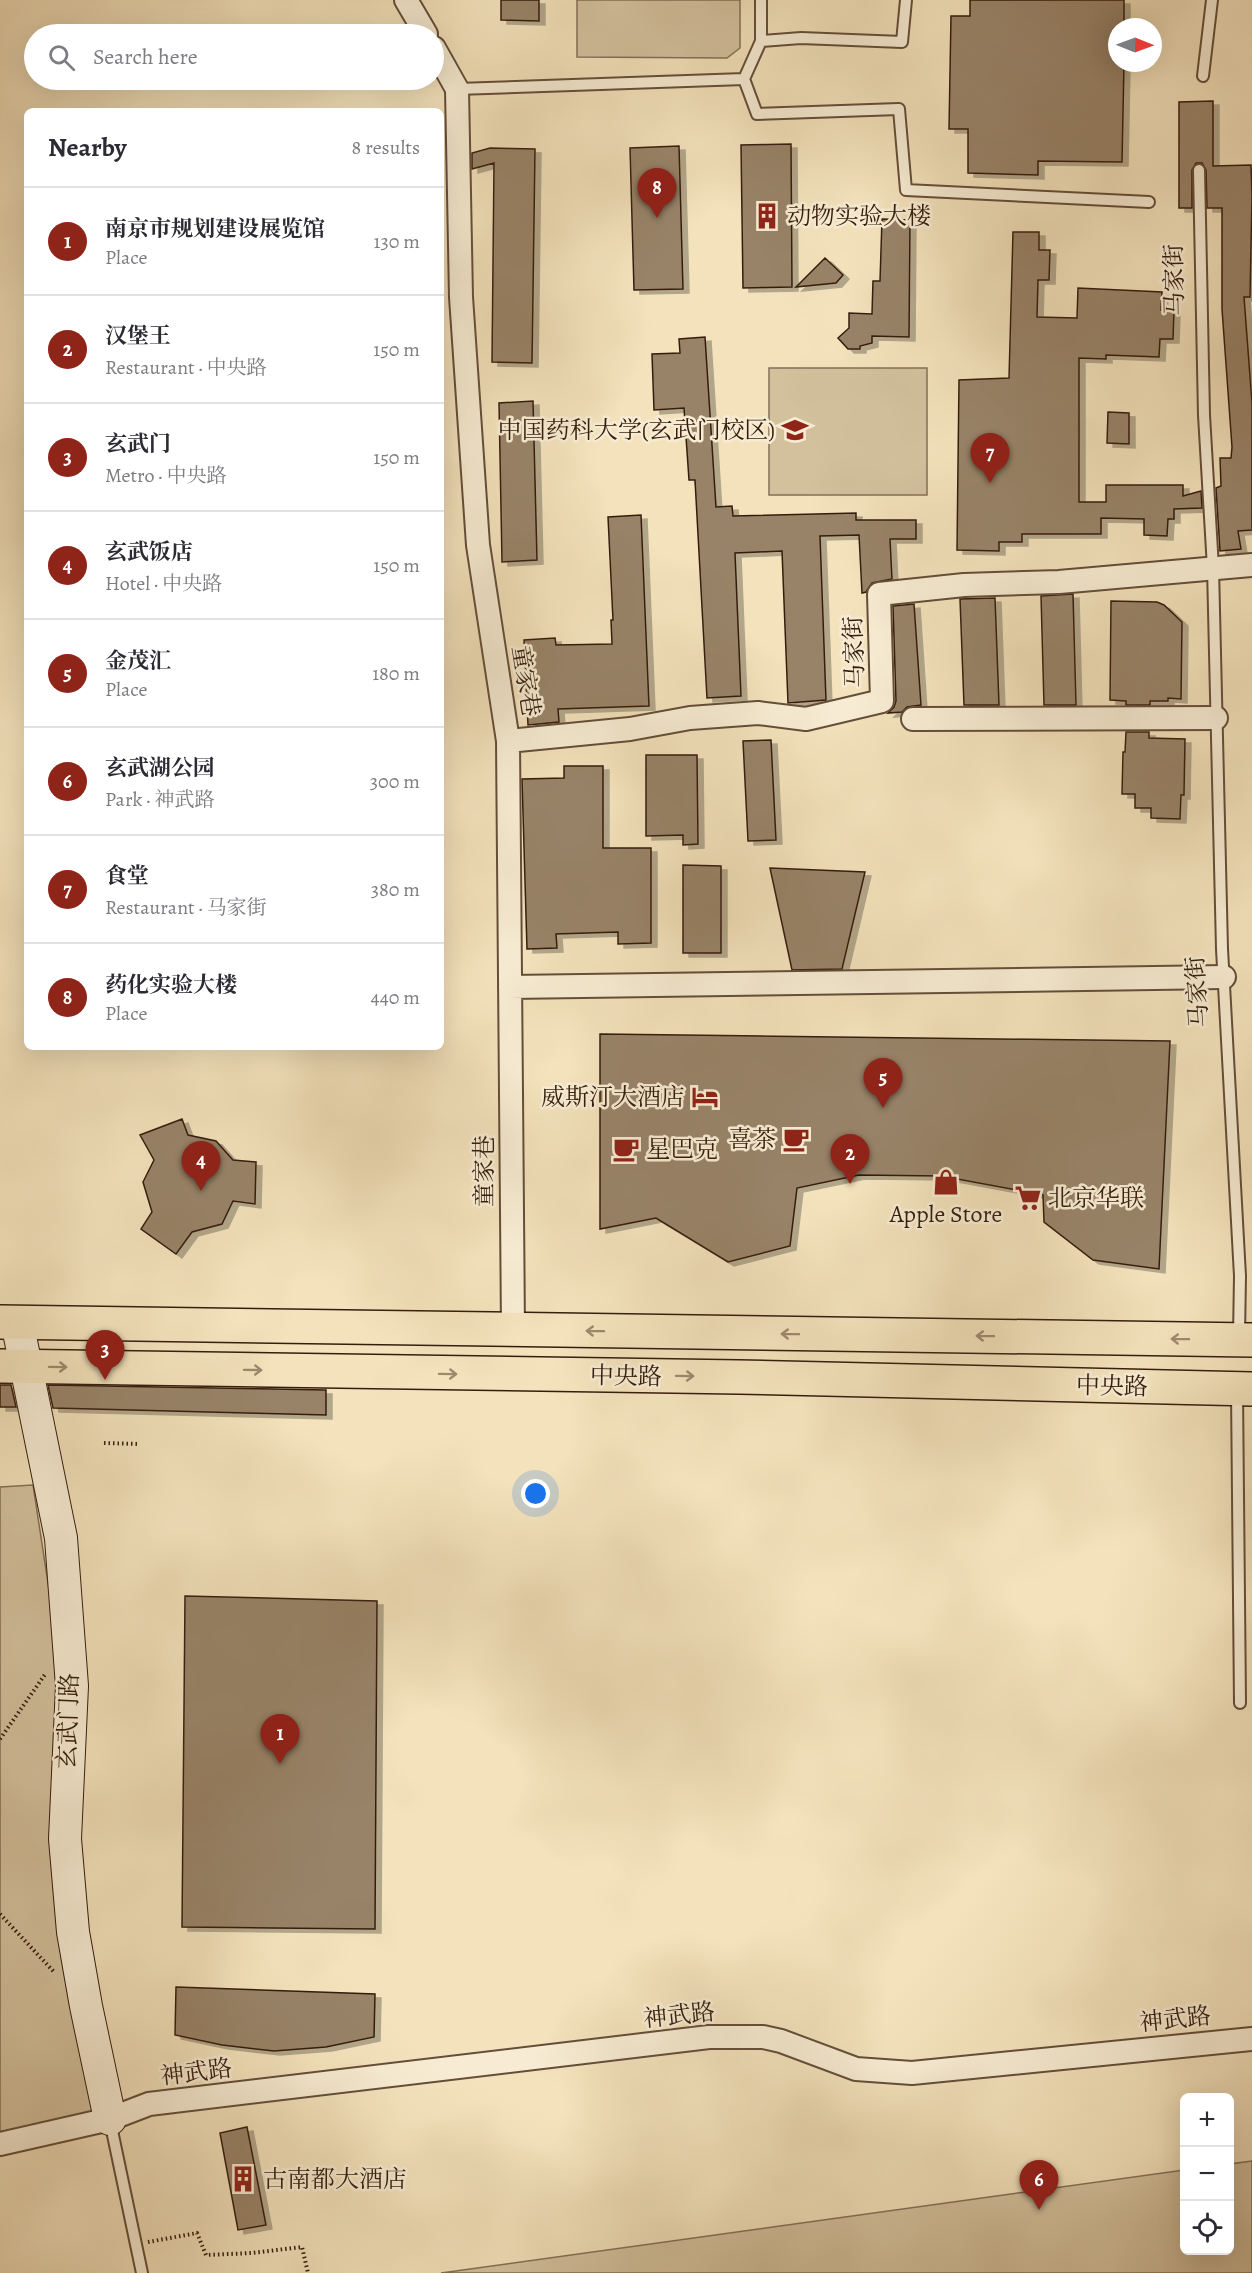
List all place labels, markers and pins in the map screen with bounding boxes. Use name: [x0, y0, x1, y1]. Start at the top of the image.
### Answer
pin: 8: [638, 168, 676, 218]
place label: 动物实验大楼: [787, 200, 931, 232]
building icon: 动物实验大楼: [752, 201, 782, 231]
place label: 中国药科大学(玄武门校区): [498, 414, 775, 446]
school or university icon: 中国药科大学(玄武门校区): [780, 415, 810, 445]
pin: 7: [970, 434, 1010, 483]
pin: 5: [864, 1058, 902, 1108]
place label: 威斯汀大酒店: [541, 1081, 685, 1113]
hotel icon: 威斯汀大酒店: [690, 1082, 720, 1112]
place label: 喜茶: [728, 1123, 776, 1155]
cafe icon: 喜茶: [781, 1124, 811, 1154]
place label: 星巴克: [646, 1133, 718, 1165]
cafe icon: 星巴克: [611, 1134, 641, 1164]
pin: 2: [830, 1134, 870, 1184]
pin: 4: [182, 1142, 220, 1191]
shop icon: Apple Store: [931, 1167, 961, 1197]
place label: 北京华联: [1048, 1182, 1144, 1214]
supermarket icon: 北京华联: [1013, 1183, 1043, 1213]
place label: Apple Store: [889, 1198, 1002, 1230]
pin: 3: [86, 1330, 124, 1380]
pin: 1: [260, 1714, 300, 1764]
pin: 6: [1020, 2160, 1058, 2210]
place label: 古南都大酒店: [263, 2163, 407, 2195]
building icon: 古南都大酒店: [228, 2164, 258, 2194]

